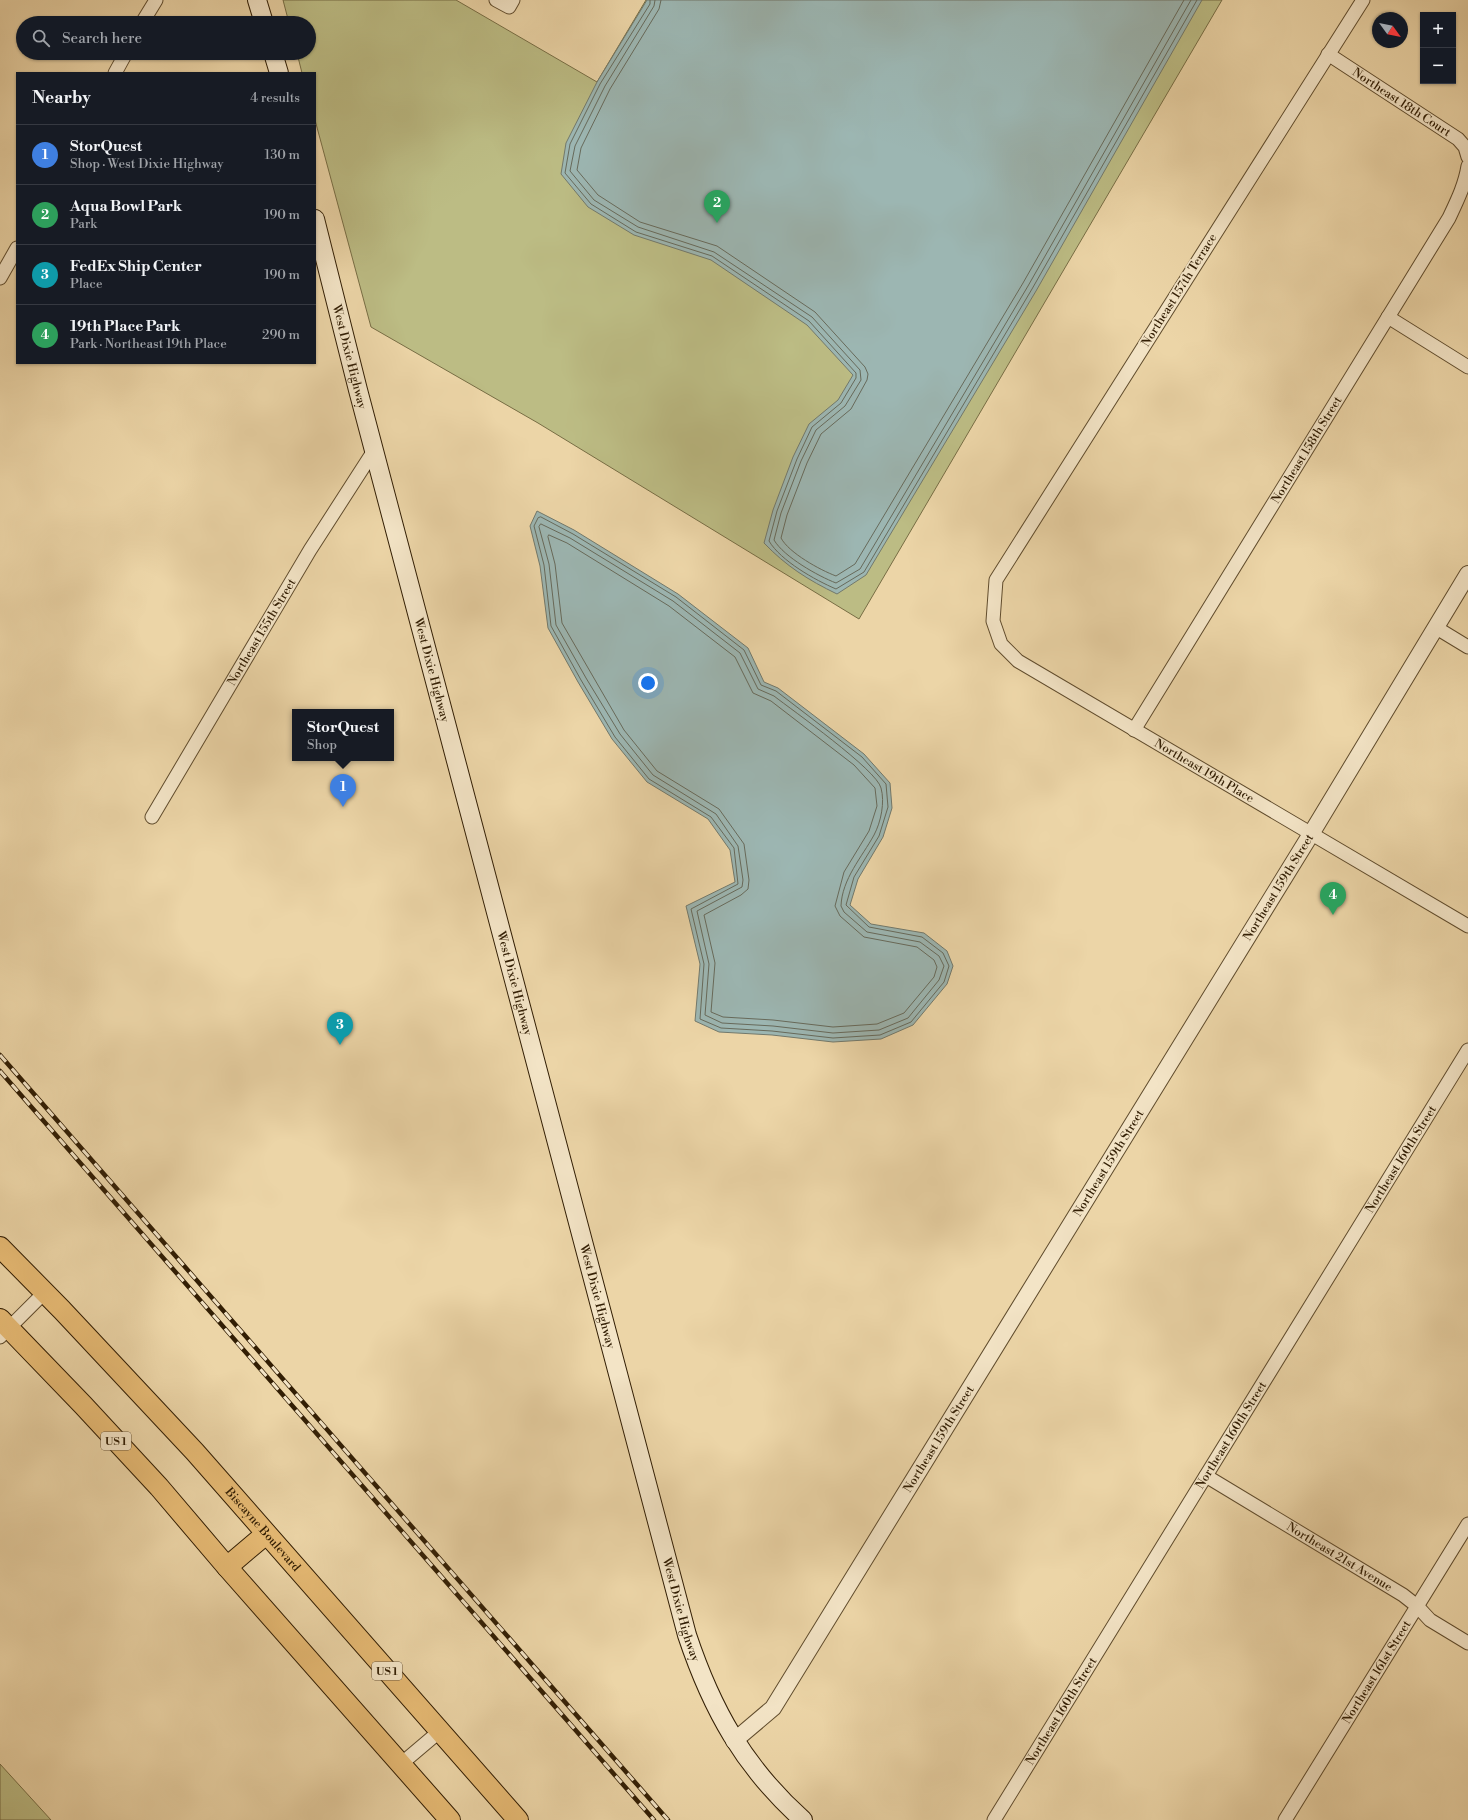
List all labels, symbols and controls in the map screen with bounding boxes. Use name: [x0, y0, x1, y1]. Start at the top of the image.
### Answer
north arrow: [1372, 12, 1408, 48]
map controls: [1420, 12, 1456, 84]
button: +: [1420, 12, 1456, 48]
search box: [16, 16, 316, 60]
icon: search: [30, 27, 52, 49]
text: Search here: [62, 29, 142, 48]
button: −: [1420, 48, 1456, 84]
street label: Northeast 18th Court: [1349, 65, 1454, 141]
text: Nearby: [32, 87, 91, 109]
text: 4 results: [250, 90, 300, 106]
text: StorQuest: [70, 137, 142, 156]
text: 1: [42, 147, 48, 163]
text: 130 m: [265, 147, 300, 163]
text: Shop · West Dixie Highway: [70, 156, 224, 172]
pin: 2: [704, 190, 730, 223]
text: Aqua Bowl Park: [70, 197, 182, 216]
text: 2: [41, 207, 49, 223]
text: 190 m: [264, 207, 300, 223]
text: Park: [70, 216, 97, 232]
street label: Northeast 157th Terrace: [1139, 231, 1220, 350]
text: FedEx Ship Center: [70, 257, 202, 276]
text: 3: [41, 267, 49, 283]
text: 190 m: [264, 267, 300, 283]
text: Place: [70, 276, 102, 292]
street label: West Dixie Highway: [329, 302, 370, 411]
text: 19th Place Park: [70, 317, 180, 336]
text: 4: [41, 327, 49, 343]
text: 290 m: [262, 327, 300, 343]
text: Park · Northeast 19th Place: [70, 336, 227, 352]
street label: Northeast 158th Street: [1268, 393, 1346, 506]
street label: Northeast 155th Street: [224, 575, 300, 689]
street label: West Dixie Highway: [410, 615, 453, 724]
your location: [638, 673, 658, 693]
popup: [292, 709, 394, 761]
text: StorQuest: [307, 718, 379, 737]
street label: Northeast 19th Place: [1152, 736, 1256, 806]
text: Shop: [307, 737, 337, 753]
pin: 1: [330, 774, 356, 807]
street label: Northeast 159th Street: [1240, 831, 1318, 944]
pin: 4: [1320, 882, 1346, 915]
street label: West Dixie Highway: [493, 929, 535, 1037]
pin: 3: [327, 1012, 353, 1045]
street label: Northeast 160th Street: [1362, 1102, 1440, 1216]
street label: Northeast 159th Street: [1070, 1107, 1148, 1219]
street label: West Dixie Highway: [576, 1242, 618, 1351]
street label: Northeast 160th Street: [1193, 1378, 1271, 1492]
street label: Northeast 159th Street: [901, 1382, 978, 1495]
road number: US 1: [101, 1432, 131, 1450]
street label: Biscayne Boulevard: [221, 1484, 304, 1575]
street label: Northeast 21st Avenue: [1284, 1519, 1395, 1595]
street label: West Dixie Highway: [659, 1555, 703, 1664]
street label: Northeast 161st Street: [1339, 1617, 1415, 1727]
street label: Northeast 160th Street: [1023, 1654, 1101, 1768]
road number: US 1: [372, 1662, 402, 1680]

